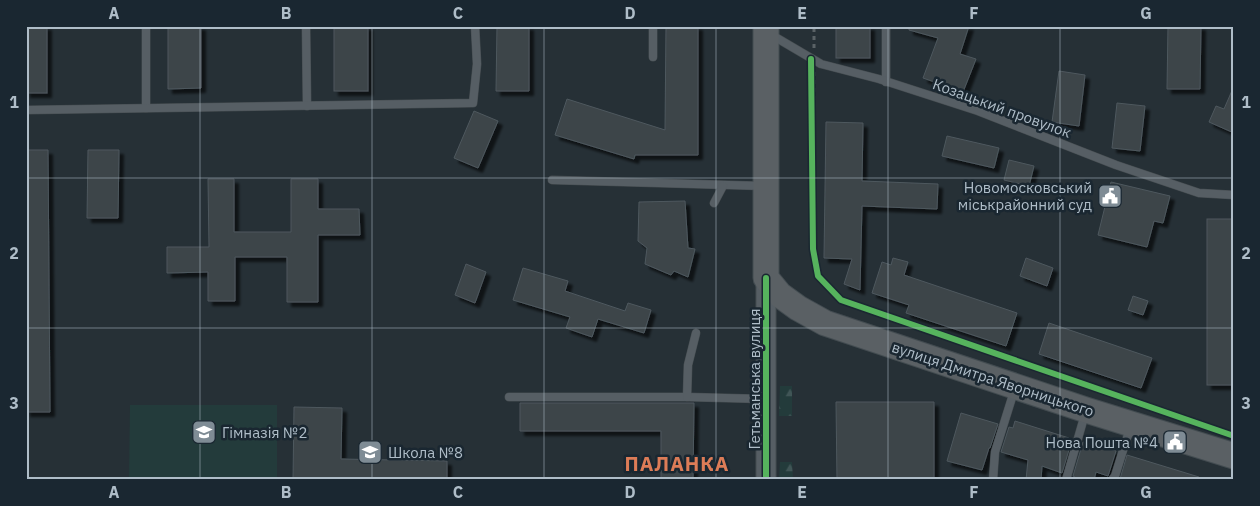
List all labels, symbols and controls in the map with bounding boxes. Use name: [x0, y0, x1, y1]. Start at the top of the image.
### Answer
text: A: [109, 3, 120, 23]
text: B: [281, 3, 292, 23]
text: C: [453, 3, 463, 23]
text: D: [624, 3, 636, 23]
text: E: [797, 3, 807, 23]
text: F: [969, 3, 979, 23]
text: G: [1140, 3, 1152, 23]
street label: Козацький провулок: [930, 74, 1074, 142]
text: 1: [9, 92, 19, 112]
text: 1: [1241, 92, 1251, 112]
place label: Новомосковський міськрайонний суд: [958, 178, 1092, 214]
public building icon: Новомосковський міськрайонний суд: [1097, 183, 1123, 209]
text: 2: [9, 243, 19, 263]
text: 2: [1241, 243, 1251, 263]
street label: Гетьманська вулиця: [745, 309, 764, 450]
street label: вулиця Дмитра Яворницького: [890, 337, 1096, 421]
text: 3: [9, 393, 19, 413]
text: 3: [1241, 393, 1251, 413]
school or university icon: Гімназія №2: [191, 419, 217, 445]
place label: Гімназія №2: [222, 423, 307, 442]
public building icon: Нова Пошта №4: [1162, 429, 1188, 455]
place label: Нова Пошта №4: [1046, 433, 1158, 452]
school or university icon: Школа №8: [357, 439, 383, 465]
place label: Школа №8: [388, 443, 463, 462]
district label: ПАЛАНКА: [624, 450, 730, 477]
text: A: [109, 482, 120, 502]
text: B: [281, 482, 292, 502]
text: C: [453, 482, 463, 502]
text: D: [624, 482, 636, 502]
text: E: [797, 482, 807, 502]
text: F: [969, 482, 979, 502]
text: G: [1140, 482, 1152, 502]

